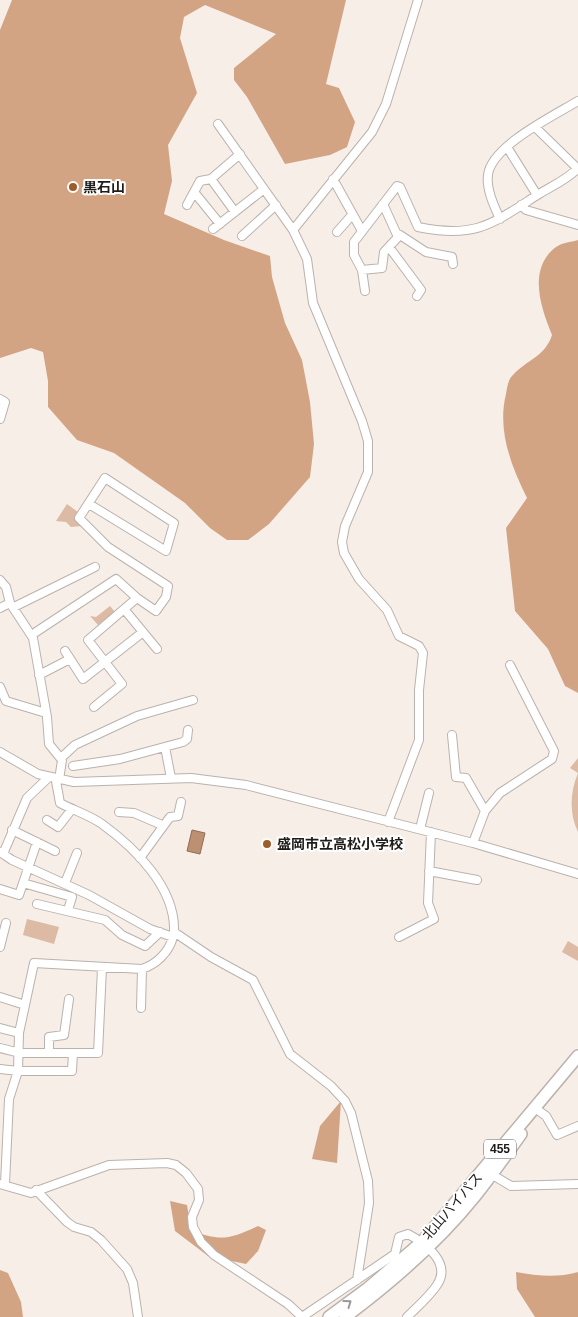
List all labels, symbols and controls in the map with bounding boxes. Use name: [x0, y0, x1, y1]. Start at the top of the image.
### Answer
place label: 黒石山: [83, 179, 125, 195]
marker: 黒石山: [67, 181, 79, 193]
place label: 盛岡市立高松小学校: [277, 836, 403, 852]
marker: 盛岡市立高松小学校: [261, 838, 273, 850]
road number: 455: [484, 1140, 516, 1158]
street label: 北山バイパス: [418, 1169, 486, 1243]
one-way arrow: [342, 1300, 352, 1309]

